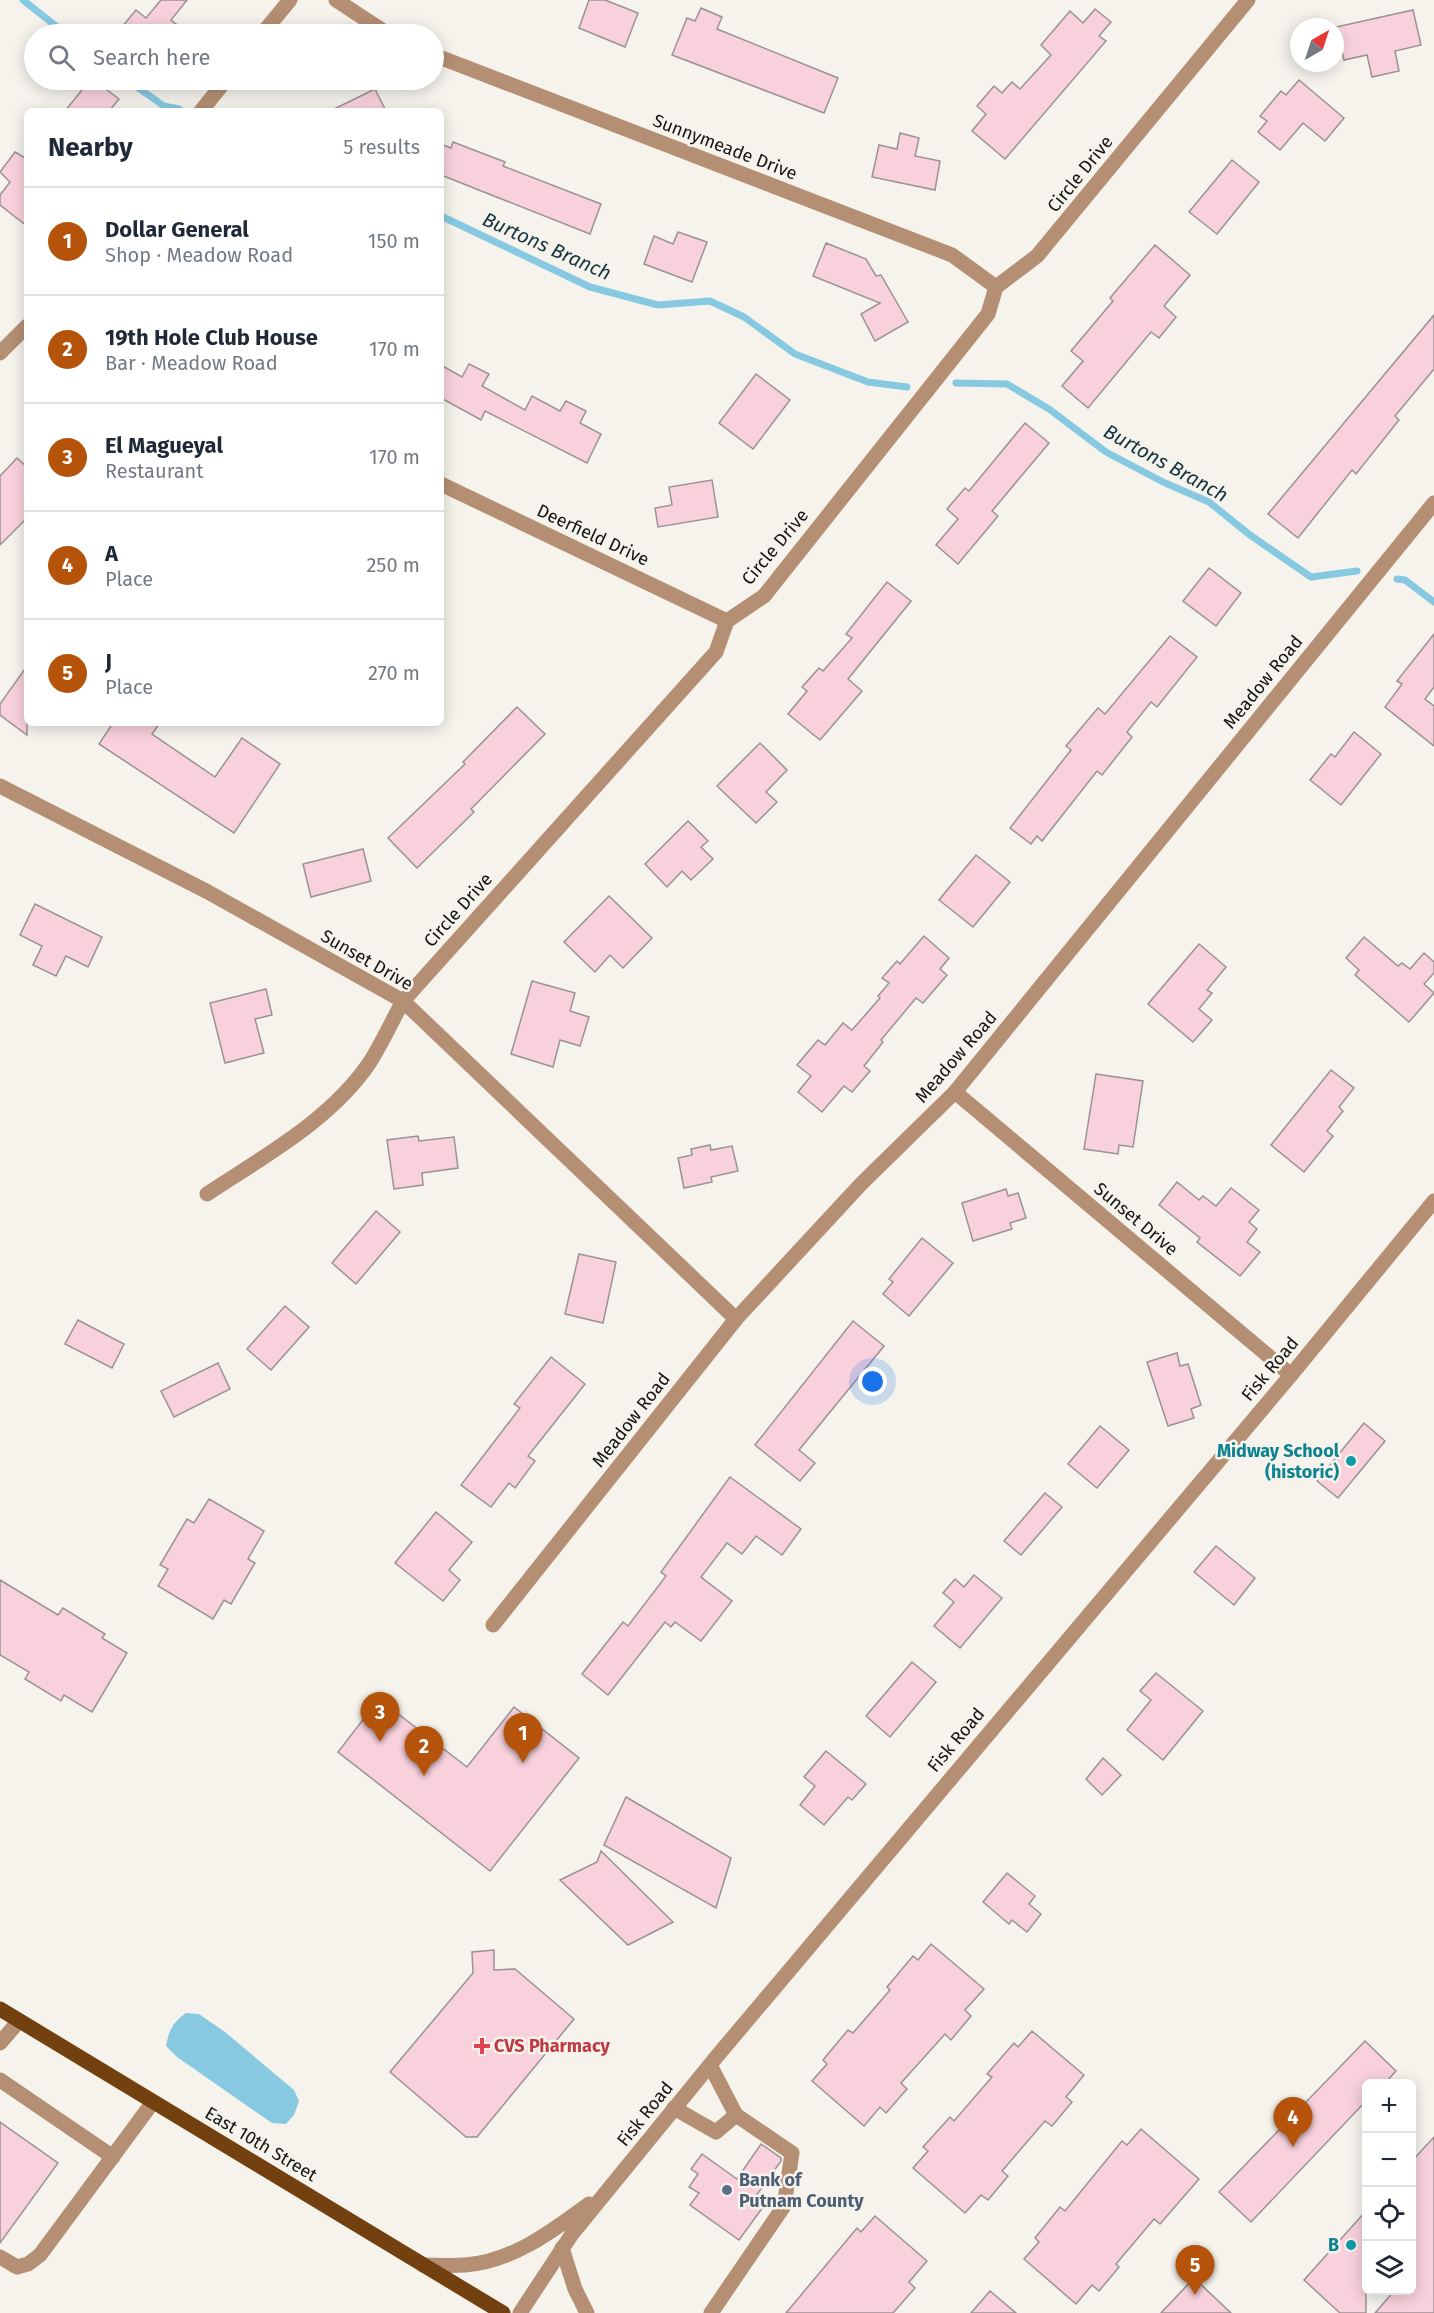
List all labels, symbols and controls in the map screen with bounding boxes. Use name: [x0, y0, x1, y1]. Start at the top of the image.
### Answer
north arrow: [1290, 18, 1344, 72]
search box: [24, 24, 444, 90]
icon: search: [45, 41, 78, 74]
text: Search here: [93, 44, 211, 71]
street label: Sunnymeade Drive: [650, 109, 800, 185]
street label: Circle Drive: [1042, 131, 1118, 217]
text: Nearby: [48, 132, 133, 163]
text: 5 results: [343, 135, 420, 159]
water label: Burtons Branch: [479, 207, 615, 285]
text: Dollar General: [105, 216, 249, 243]
text: 1: [63, 229, 72, 253]
text: 150 m: [368, 229, 420, 253]
text: Shop · Meadow Road: [105, 243, 293, 267]
text: 19th Hole Club House: [105, 324, 318, 351]
text: 2: [62, 337, 73, 361]
text: 170 m: [369, 337, 420, 361]
text: Bar · Meadow Road: [105, 351, 278, 375]
water label: Burtons Branch: [1100, 419, 1232, 507]
text: El Magueyal: [105, 432, 223, 459]
text: 3: [62, 445, 73, 469]
text: 170 m: [369, 445, 420, 469]
text: Restaurant: [105, 459, 203, 483]
street label: Deerfield Drive: [533, 499, 653, 571]
street label: Circle Drive: [737, 505, 813, 589]
text: A: [105, 540, 118, 567]
text: 4: [62, 553, 73, 577]
text: 250 m: [366, 553, 420, 577]
text: Place: [105, 567, 153, 591]
street label: Meadow Road: [1219, 631, 1307, 733]
text: J: [105, 648, 112, 675]
text: 5: [62, 661, 73, 685]
text: 270 m: [368, 661, 420, 685]
text: Place: [105, 675, 153, 699]
street label: Circle Drive: [419, 868, 497, 952]
street label: Sunset Drive: [317, 925, 417, 995]
street label: Meadow Road: [910, 1007, 1002, 1107]
street label: Sunset Drive: [1090, 1178, 1182, 1260]
street label: Fisk Road: [1237, 1332, 1303, 1406]
your location: [858, 1367, 887, 1396]
street label: Meadow Road: [587, 1368, 675, 1472]
place label: Midway School (historic): [1217, 1440, 1340, 1483]
marker: Midway School (historic): [1344, 1454, 1358, 1468]
pin: 3: [360, 1692, 400, 1742]
street label: Fisk Road: [923, 1703, 989, 1777]
pin: 1: [504, 1714, 542, 1763]
pin: 2: [404, 1726, 444, 1776]
place label: CVS Pharmacy: [494, 2035, 611, 2057]
marker: CVS Pharmacy: [475, 2039, 489, 2053]
street label: Fisk Road: [612, 2077, 678, 2151]
map controls: [1362, 2079, 1416, 2295]
button: +: [1362, 2079, 1416, 2133]
pin: 4: [1274, 2098, 1312, 2147]
street label: East 10th Street: [201, 2102, 322, 2186]
button: −: [1362, 2133, 1416, 2187]
place label: Bank of Putnam County: [739, 2169, 864, 2212]
marker: Bank of Putnam County: [720, 2183, 734, 2197]
button: locate: [1362, 2187, 1416, 2241]
place label: B: [1328, 2234, 1339, 2256]
marker: B: [1344, 2238, 1358, 2252]
button: layers: [1362, 2241, 1416, 2295]
pin: 5: [1176, 2246, 1214, 2295]

